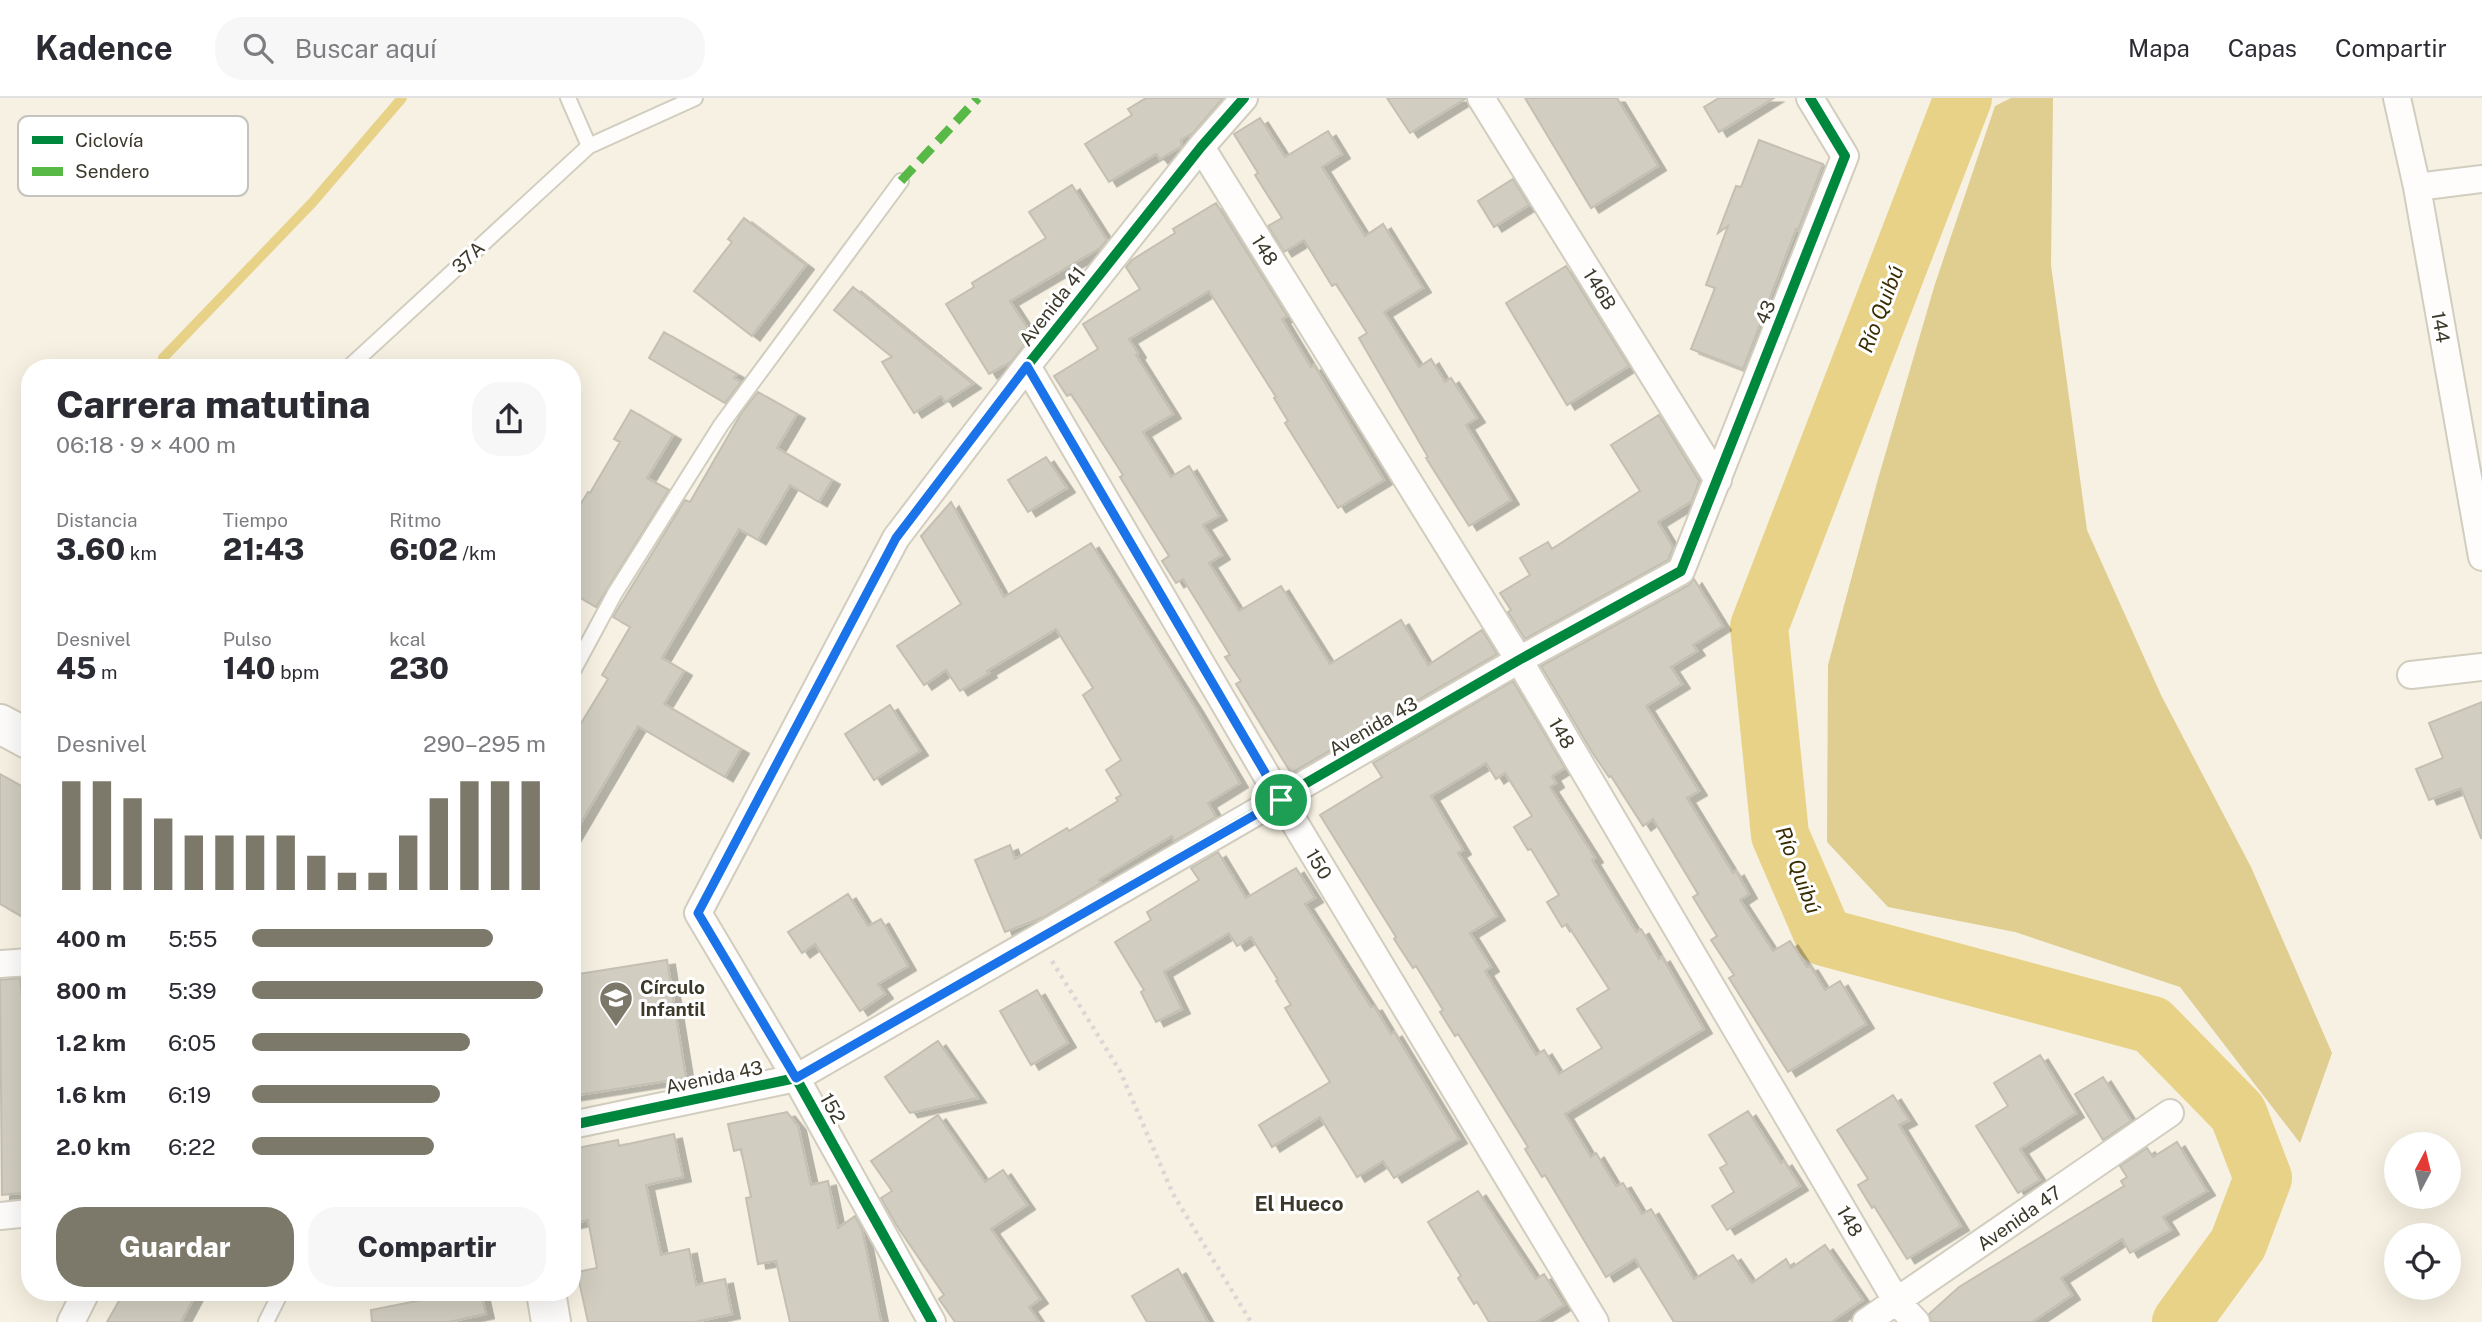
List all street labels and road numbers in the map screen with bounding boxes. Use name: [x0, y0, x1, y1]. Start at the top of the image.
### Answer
street label: 148: [1247, 231, 1283, 269]
street label: 37A: [447, 236, 489, 278]
street label: Avenida 41: [1014, 262, 1090, 350]
street label: 146B: [1579, 264, 1621, 314]
street label: 43: [1750, 297, 1780, 327]
street label: 144: [2427, 310, 2455, 345]
street label: Avenida 43: [1325, 692, 1421, 760]
street label: 148: [1544, 714, 1580, 752]
street label: 150: [1301, 845, 1337, 883]
street label: Avenida 43: [664, 1056, 765, 1098]
street label: 152: [816, 1089, 850, 1127]
street label: Avenida 47: [1973, 1181, 2065, 1255]
street label: 148: [1832, 1202, 1868, 1240]

